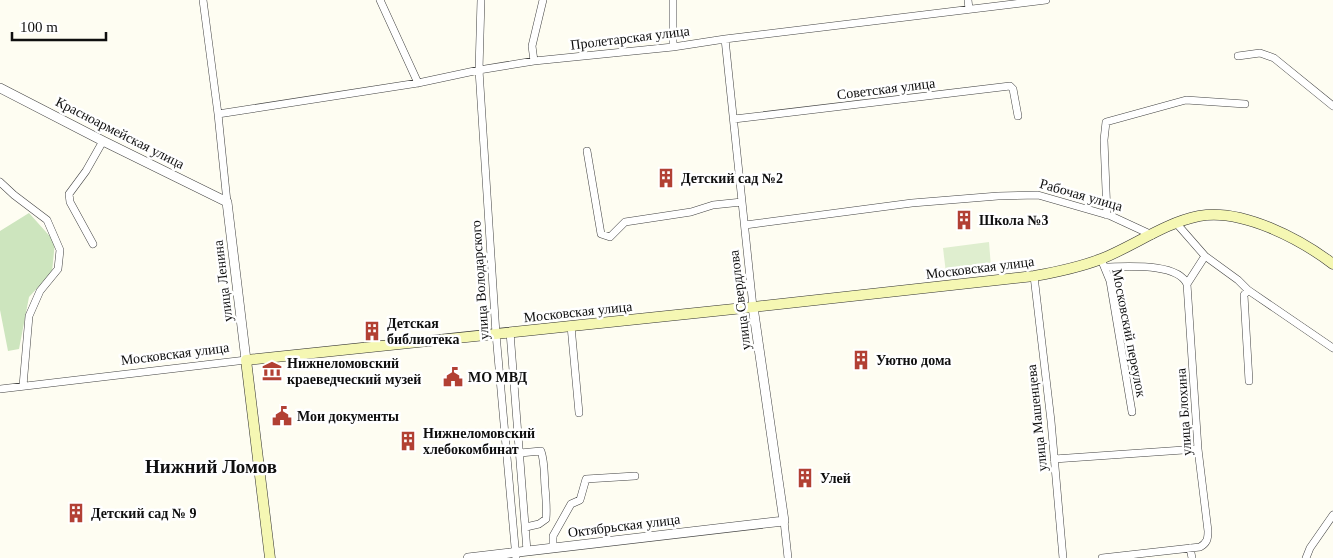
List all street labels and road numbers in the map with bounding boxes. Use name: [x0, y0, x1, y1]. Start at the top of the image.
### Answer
street label: Пролетарская улица: [569, 23, 691, 53]
street label: Советская улица: [836, 75, 937, 102]
street label: Красноармейская улица: [53, 94, 188, 172]
street label: Рабочая улица: [1038, 176, 1125, 214]
street label: улица Володарского: [468, 220, 492, 340]
street label: улица Ленина: [210, 238, 235, 323]
street label: улица Свердлова: [726, 248, 754, 351]
street label: Московская улица: [925, 254, 1036, 282]
street label: Московский переулок: [1109, 268, 1149, 399]
street label: Московская улица: [523, 299, 634, 325]
street label: Московская улица: [120, 340, 231, 368]
street label: улица Машенцева: [1024, 363, 1050, 472]
street label: улица Блохина: [1173, 367, 1195, 456]
street label: Октябрьская улица: [567, 512, 682, 540]

